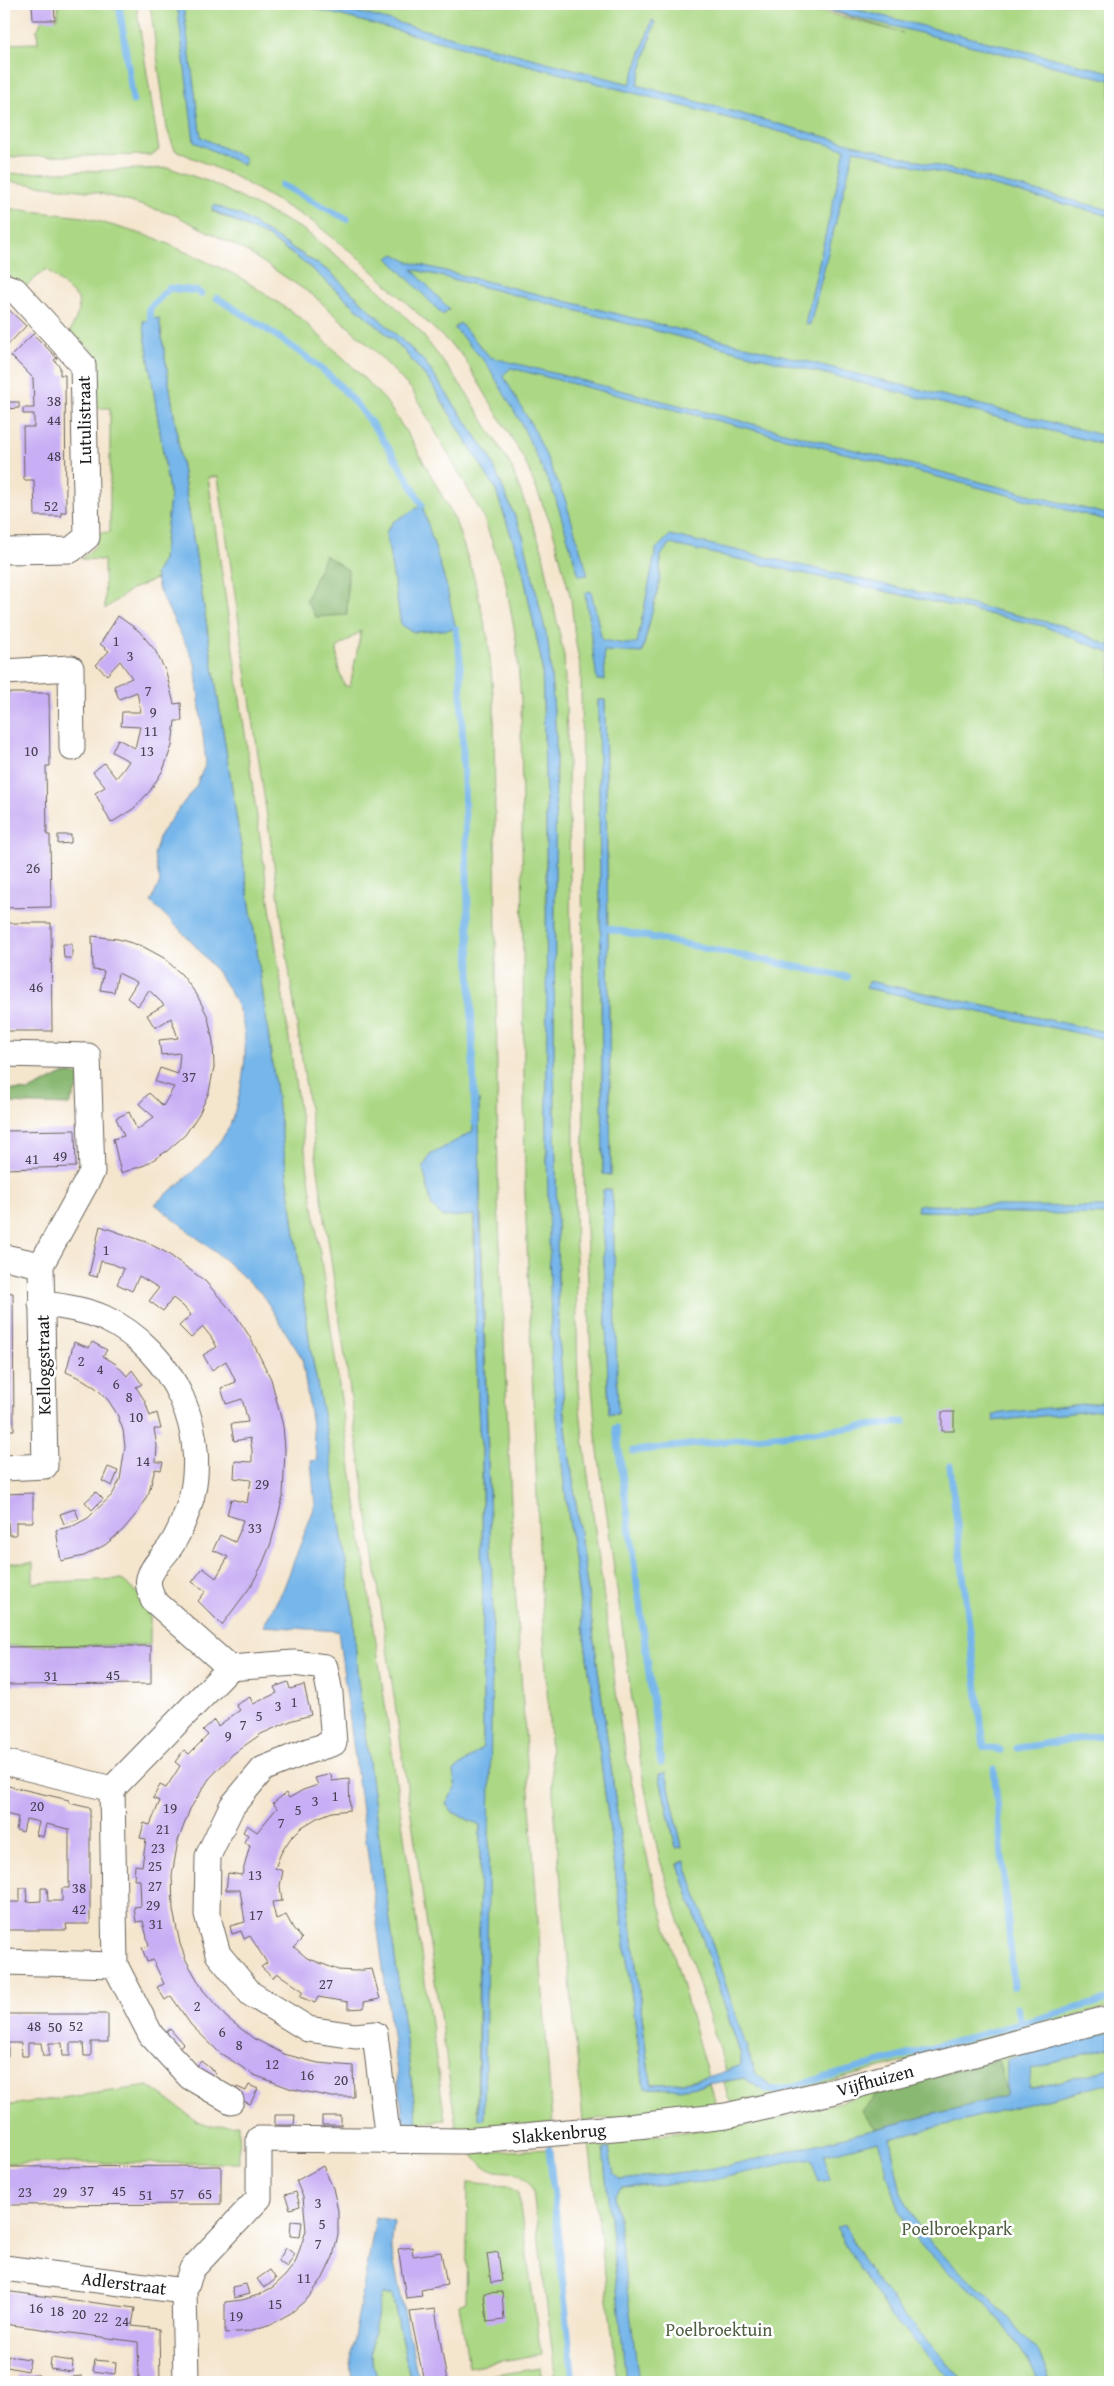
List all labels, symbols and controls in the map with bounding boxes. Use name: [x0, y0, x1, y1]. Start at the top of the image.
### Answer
street label: Lutulistraat: [70, 375, 98, 465]
house number: 38: [47, 390, 61, 411]
house number: 44: [47, 409, 61, 430]
house number: 48: [47, 445, 61, 466]
house number: 52: [44, 495, 58, 516]
house number: 1: [112, 630, 120, 651]
house number: 3: [126, 645, 134, 666]
house number: 7: [144, 680, 152, 701]
house number: 9: [149, 701, 157, 722]
house number: 11: [144, 720, 158, 741]
house number: 10: [24, 740, 38, 761]
house number: 13: [140, 740, 154, 761]
house number: 26: [26, 857, 40, 878]
house number: 46: [29, 976, 43, 997]
house number: 37: [182, 1066, 196, 1087]
house number: 49: [53, 1145, 67, 1166]
house number: 41: [25, 1148, 39, 1169]
house number: 1: [102, 1239, 110, 1260]
street label: Kelloggstraat: [29, 1314, 57, 1415]
house number: 2: [77, 1350, 85, 1371]
house number: 4: [96, 1358, 104, 1379]
house number: 6: [112, 1373, 120, 1394]
house number: 8: [125, 1386, 133, 1407]
house number: 10: [129, 1406, 143, 1427]
house number: 14: [136, 1450, 150, 1471]
house number: 29: [255, 1473, 269, 1494]
house number: 33: [248, 1517, 262, 1538]
house number: 45: [106, 1664, 120, 1685]
house number: 31: [44, 1665, 58, 1686]
house number: 1: [290, 1691, 298, 1712]
house number: 3: [274, 1695, 282, 1716]
house number: 5: [255, 1705, 263, 1726]
house number: 7: [239, 1714, 247, 1735]
house number: 9: [224, 1725, 232, 1746]
house number: 1: [331, 1785, 339, 1806]
house number: 3: [311, 1790, 319, 1811]
house number: 20: [30, 1795, 44, 1816]
house number: 19: [163, 1797, 177, 1818]
house number: 5: [294, 1799, 302, 1820]
house number: 7: [277, 1812, 285, 1833]
house number: 21: [156, 1818, 170, 1839]
house number: 23: [151, 1837, 165, 1858]
house number: 25: [148, 1855, 162, 1876]
house number: 13: [248, 1864, 262, 1885]
house number: 27: [148, 1875, 162, 1896]
house number: 38: [72, 1877, 86, 1898]
house number: 29: [146, 1894, 160, 1915]
house number: 42: [72, 1898, 86, 1919]
house number: 17: [249, 1904, 263, 1925]
house number: 31: [149, 1913, 163, 1934]
house number: 27: [319, 1973, 333, 1994]
house number: 2: [193, 1995, 201, 2016]
house number: 48: [27, 2015, 41, 2036]
house number: 52: [69, 2015, 83, 2036]
house number: 50: [48, 2016, 62, 2037]
house number: 6: [218, 2021, 226, 2042]
house number: 8: [235, 2034, 243, 2055]
house number: 12: [265, 2053, 279, 2074]
street label: Vijfhuizen: [833, 2057, 917, 2103]
house number: 16: [300, 2064, 314, 2085]
house number: 20: [334, 2069, 348, 2090]
street label: Slakkenbrug: [511, 2115, 607, 2151]
house number: 37: [80, 2180, 94, 2201]
house number: 45: [112, 2180, 126, 2201]
house number: 23: [18, 2181, 32, 2202]
house number: 29: [53, 2181, 67, 2202]
house number: 57: [170, 2183, 184, 2204]
house number: 65: [198, 2183, 212, 2204]
house number: 51: [139, 2184, 153, 2205]
house number: 3: [314, 2192, 322, 2213]
house number: 5: [318, 2213, 326, 2234]
park label: Poelbroekpark: [902, 2215, 1013, 2242]
house number: 7: [314, 2233, 322, 2254]
street label: Adlerstraat: [80, 2264, 169, 2302]
house number: 11: [297, 2267, 311, 2288]
house number: 15: [268, 2293, 282, 2314]
house number: 16: [29, 2297, 43, 2318]
house number: 18: [50, 2300, 64, 2321]
house number: 20: [72, 2303, 86, 2324]
house number: 19: [229, 2305, 243, 2326]
house number: 22: [94, 2306, 108, 2327]
house number: 24: [115, 2310, 129, 2331]
park label: Poelbroektuin: [666, 2316, 772, 2343]

